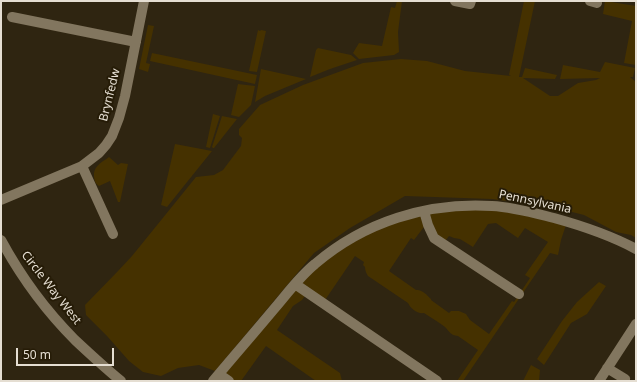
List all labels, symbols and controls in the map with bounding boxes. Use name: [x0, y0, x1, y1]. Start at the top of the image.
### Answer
street label: Brynfedw: [96, 67, 124, 123]
street label: Pennsylvania: [497, 187, 573, 217]
street label: Circle Way West: [18, 249, 84, 327]
scale bar: [18, 340, 116, 366]
text: 50 m: [23, 346, 51, 363]

